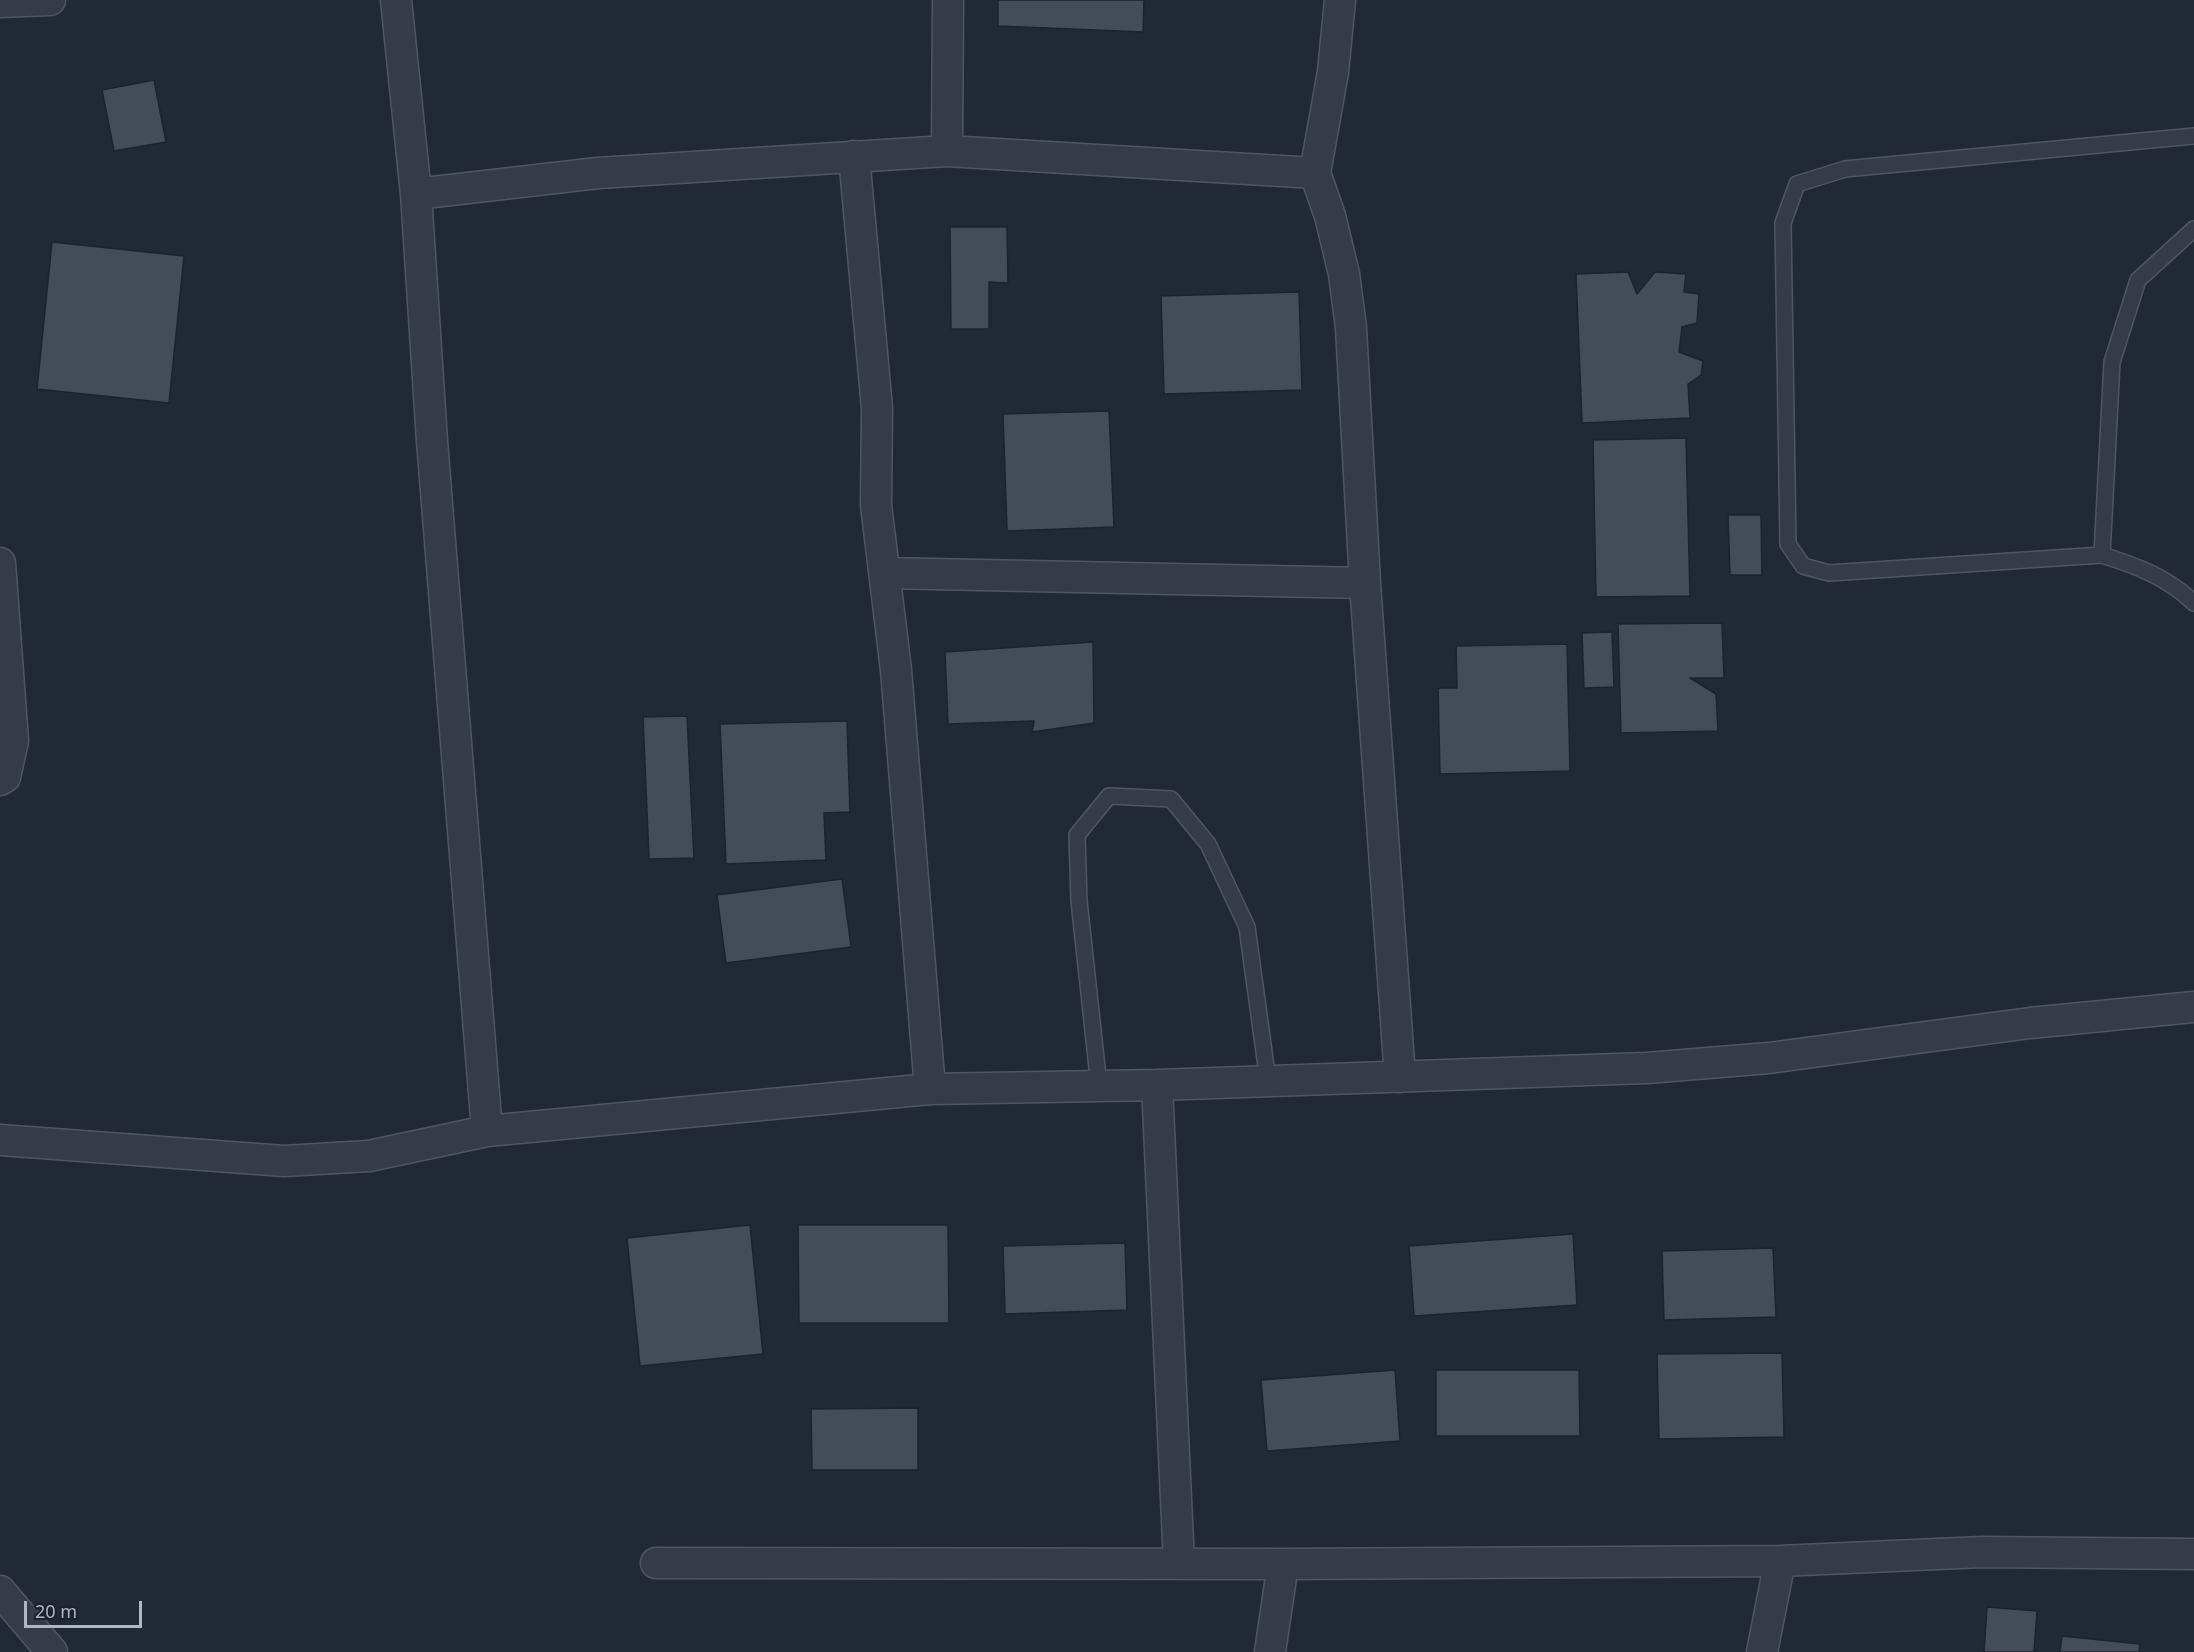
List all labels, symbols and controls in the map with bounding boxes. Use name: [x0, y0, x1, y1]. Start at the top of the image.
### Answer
scale bar: [27, 1589, 146, 1627]
text: 20 m: [35, 1599, 77, 1623]

